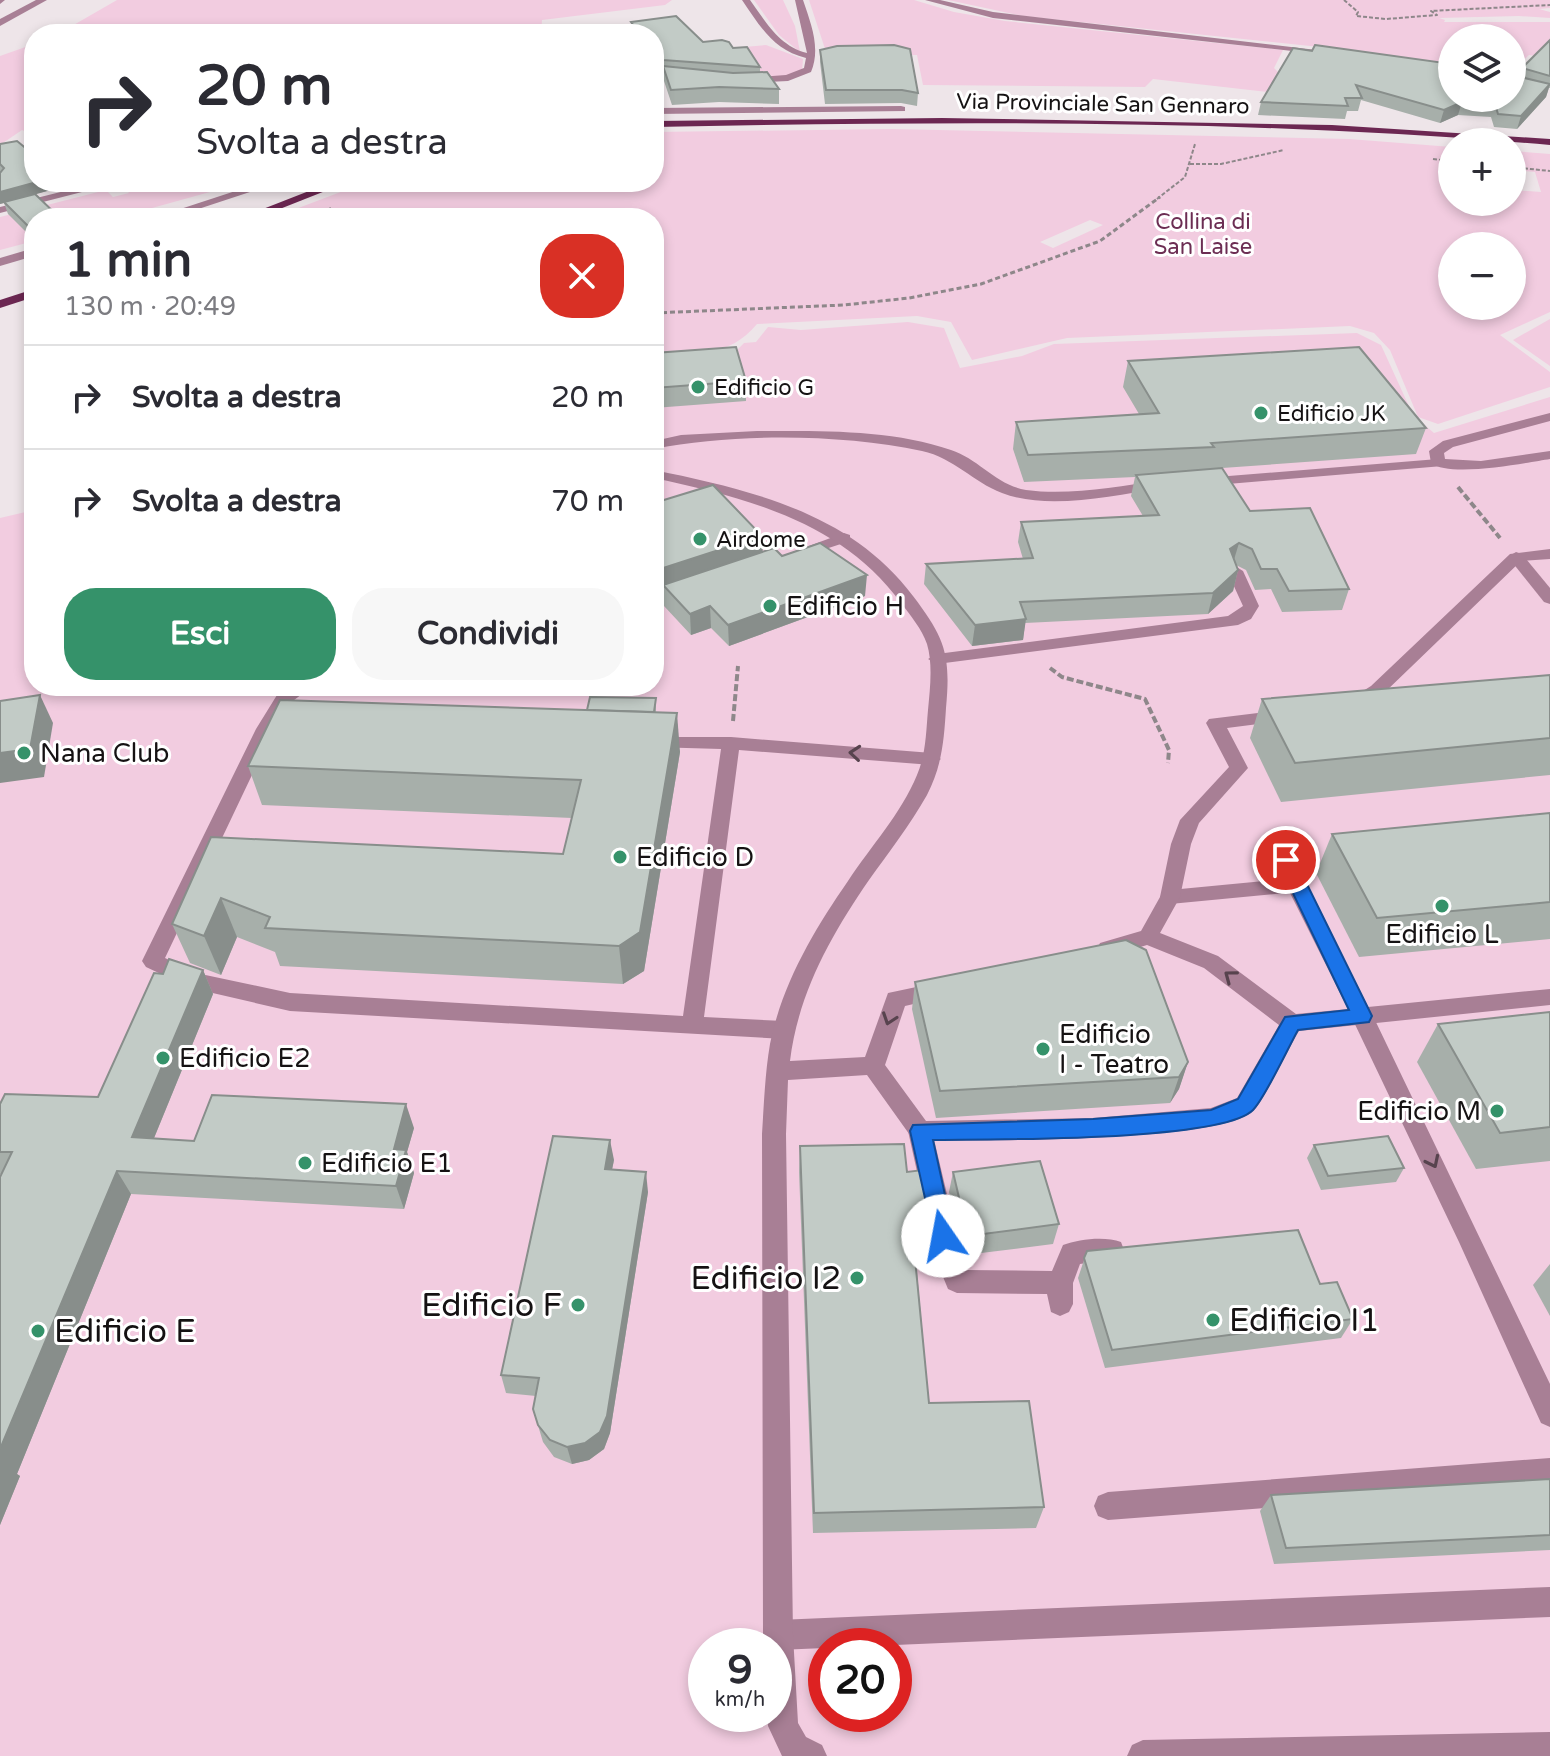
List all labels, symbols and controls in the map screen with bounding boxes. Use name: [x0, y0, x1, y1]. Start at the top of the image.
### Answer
map controls: [1438, 24, 1526, 320]
button: layers: [1438, 24, 1526, 112]
text: 20 m: [196, 53, 332, 120]
icon: right: [64, 56, 168, 160]
street label: Via Provinciale San Gennaro: [956, 88, 1250, 120]
text: Svolta a destra: [196, 121, 448, 164]
button: +: [1438, 128, 1526, 216]
park label: Collina di San Laise: [1154, 209, 1252, 260]
text: 1 min: [64, 232, 192, 290]
button: −: [1438, 232, 1526, 320]
button: close: [540, 234, 624, 318]
text: 130 m · 20:49: [64, 291, 236, 322]
icon: right: [64, 375, 108, 419]
place label: Edificio G: [714, 375, 814, 401]
marker: Edificio G: [689, 378, 707, 396]
text: Svolta a destra: [132, 379, 342, 416]
text: 20 m: [551, 379, 624, 416]
place label: Edificio JK: [1277, 401, 1386, 427]
marker: Edificio JK: [1252, 404, 1270, 422]
icon: right: [64, 479, 108, 523]
text: Svolta a destra: [132, 483, 342, 520]
text: 70 m: [551, 483, 624, 520]
place label: Airdome: [716, 527, 806, 553]
marker: Airdome: [691, 530, 709, 548]
button: Esci: [64, 588, 336, 680]
button: Condividi: [352, 588, 624, 680]
place label: Edificio H: [786, 591, 904, 622]
marker: Edificio H: [761, 597, 779, 615]
place label: Nana Club: [40, 738, 169, 769]
marker: Nana Club: [15, 744, 33, 762]
one-way arrow: [848, 745, 861, 762]
pin: [1252, 826, 1320, 894]
icon: arrive: [1264, 838, 1308, 882]
place label: Edificio D: [636, 842, 754, 873]
marker: Edificio D: [611, 848, 629, 866]
marker: Edificio L: [1433, 897, 1451, 915]
place label: Edificio L: [1385, 919, 1499, 950]
one-way arrow: [1224, 972, 1239, 986]
one-way arrow: [883, 1011, 899, 1025]
place label: Edificio I - Teatro: [1059, 1019, 1169, 1080]
marker: Edificio I - Teatro: [1034, 1040, 1052, 1058]
place label: Edificio E2: [179, 1043, 310, 1074]
marker: Edificio E2: [154, 1049, 172, 1067]
place label: Edificio M: [1357, 1096, 1481, 1127]
marker: Edificio M: [1488, 1102, 1506, 1120]
place label: Edificio E1: [321, 1148, 452, 1179]
marker: Edificio E1: [296, 1154, 314, 1172]
one-way arrow: [1423, 1154, 1439, 1168]
position arrow: [901, 1194, 985, 1278]
place label: Edificio I2: [690, 1260, 841, 1298]
marker: Edificio I2: [848, 1269, 866, 1287]
place label: Edificio F: [421, 1287, 562, 1325]
marker: Edificio F: [569, 1296, 587, 1314]
place label: Edificio I1: [1229, 1302, 1380, 1340]
marker: Edificio I1: [1204, 1311, 1222, 1329]
place label: Edificio E: [54, 1313, 196, 1351]
marker: Edificio E: [29, 1322, 47, 1340]
speed limit sign: 20: [808, 1628, 912, 1732]
text: 9: [727, 1646, 753, 1694]
text: km/h: [715, 1688, 765, 1712]

